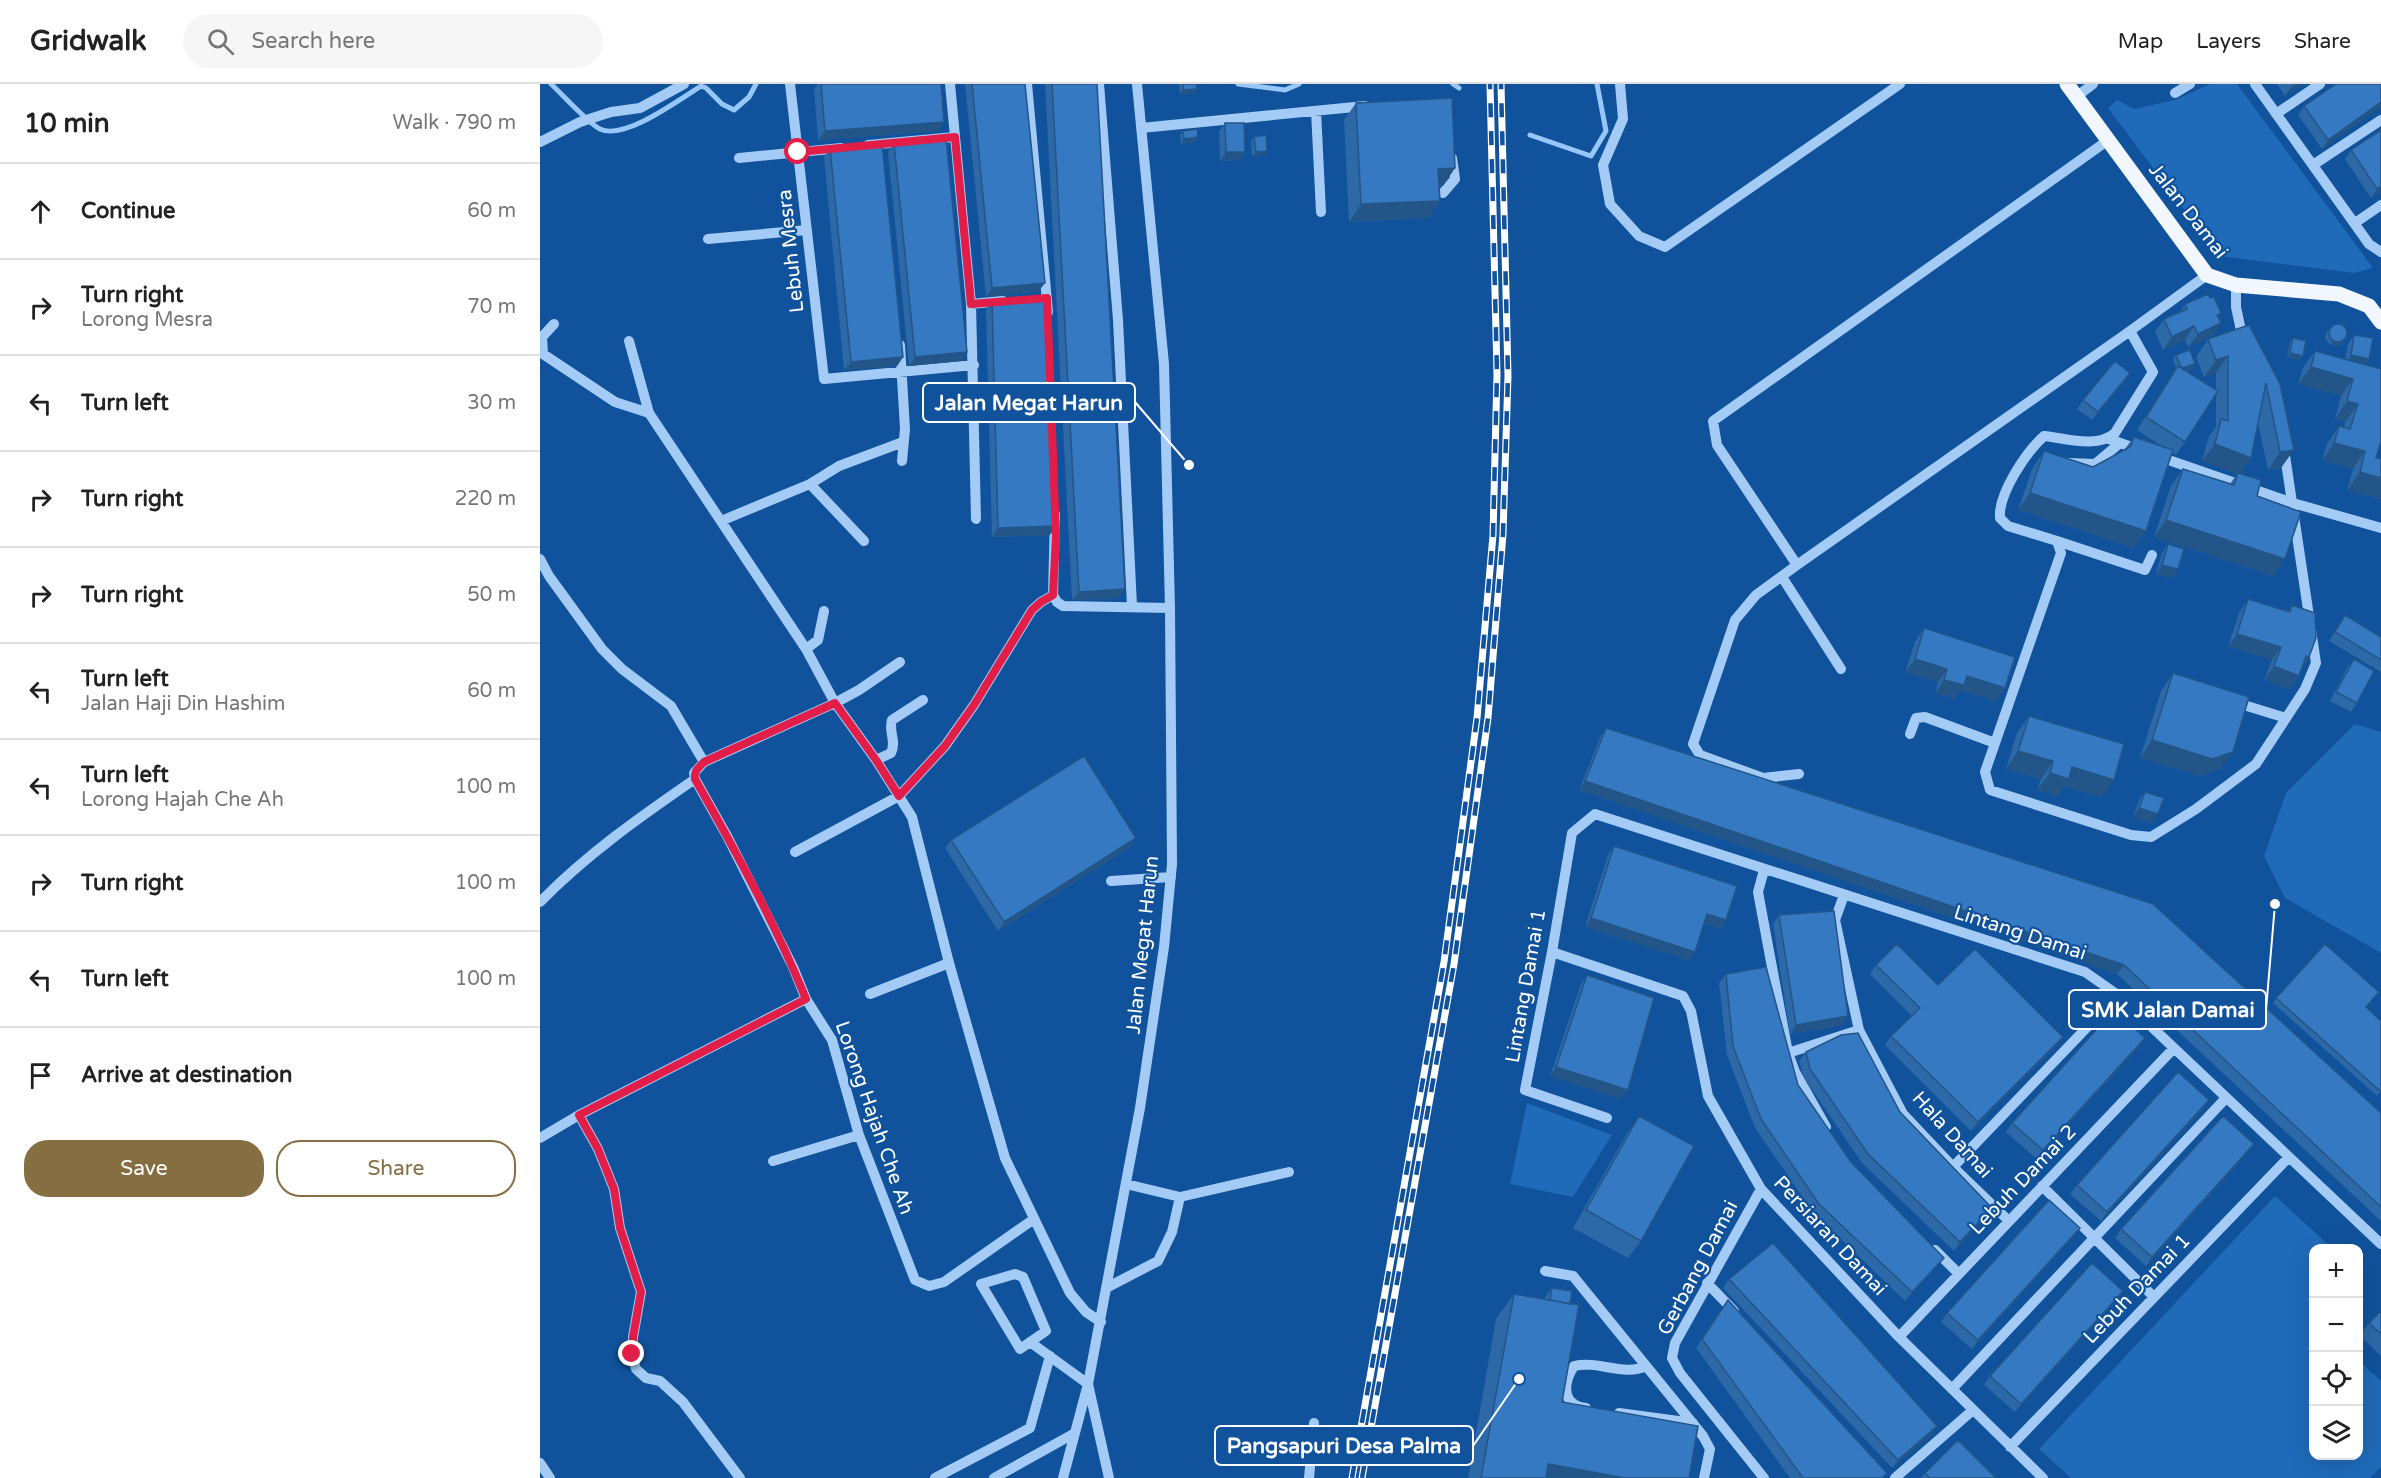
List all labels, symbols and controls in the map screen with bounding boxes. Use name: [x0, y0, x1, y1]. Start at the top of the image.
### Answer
search box: [183, 14, 603, 68]
text: Gridwalk: [30, 24, 147, 58]
icon: search: [204, 25, 237, 58]
text: Search here: [252, 28, 375, 54]
text: Map: [2118, 29, 2163, 54]
text: Layers: [2196, 29, 2261, 54]
text: Share: [2294, 29, 2351, 54]
text: 10 min: [24, 108, 110, 139]
text: Walk · 790 m: [393, 111, 516, 135]
route start: [784, 138, 810, 164]
street label: Jalan Damai: [2143, 158, 2233, 264]
street label: Lebuh Mesra: [773, 188, 809, 314]
icon: ahead: [24, 195, 57, 228]
text: Continue: [81, 198, 176, 224]
text: 60 m: [467, 199, 516, 223]
text: Turn right: [81, 282, 183, 308]
icon: right: [24, 291, 57, 324]
text: 70 m: [467, 295, 516, 319]
text: Lorong Mesra: [81, 308, 213, 332]
callout: Jalan Megat Harun: [923, 383, 1135, 422]
icon: left: [24, 387, 57, 420]
text: Turn left: [81, 390, 169, 416]
text: 30 m: [467, 391, 516, 415]
text: Jalan Megat Harun: [934, 391, 1123, 416]
icon: right: [24, 483, 57, 516]
text: Turn right: [81, 486, 183, 512]
text: 220 m: [455, 487, 516, 511]
icon: right: [24, 579, 57, 612]
text: Turn right: [81, 582, 183, 608]
text: 50 m: [467, 583, 516, 607]
text: Turn left: [81, 666, 169, 692]
icon: left: [24, 675, 57, 708]
text: 60 m: [467, 679, 516, 703]
text: Jalan Haji Din Hashim: [81, 692, 285, 716]
text: Turn left: [81, 762, 169, 788]
icon: left: [24, 771, 57, 804]
text: 100 m: [455, 775, 516, 799]
text: Lorong Hajah Che Ah: [81, 788, 284, 812]
street label: Jalan Megat Harun: [1122, 855, 1164, 1035]
icon: right: [24, 867, 57, 900]
text: Turn right: [81, 870, 183, 896]
text: 100 m: [455, 871, 516, 895]
street label: Lintang Damai: [1951, 900, 2089, 966]
street label: Lintang Damai 1: [1501, 907, 1551, 1065]
icon: left: [24, 963, 57, 996]
text: Turn left: [81, 966, 169, 992]
text: 100 m: [455, 967, 516, 991]
callout: SMK Jalan Damai: [2069, 990, 2266, 1029]
text: SMK Jalan Damai: [2081, 998, 2255, 1023]
street label: Lorong Hajah Che Ah: [830, 1018, 918, 1218]
icon: arrive: [24, 1059, 57, 1092]
text: Arrive at destination: [81, 1062, 292, 1088]
street label: Hala Damai: [1907, 1087, 1997, 1183]
street label: Lebuh Damai 2: [1965, 1120, 2081, 1240]
button: Save: [24, 1140, 264, 1197]
button: Share: [276, 1140, 516, 1197]
street label: Persiaran Damai: [1768, 1171, 1892, 1301]
street label: Gerbang Damai: [1653, 1197, 1743, 1339]
street label: Lebuh Damai 1: [2079, 1229, 2195, 1349]
map controls: [2309, 1244, 2363, 1460]
button: +: [2309, 1244, 2363, 1298]
button: −: [2309, 1298, 2363, 1352]
route end: [618, 1340, 644, 1366]
button: locate: [2309, 1352, 2363, 1406]
button: layers: [2309, 1406, 2363, 1460]
callout: Pangsapuri Desa Palma: [1215, 1426, 1473, 1465]
text: Pangsapuri Desa Palma: [1227, 1434, 1461, 1459]

